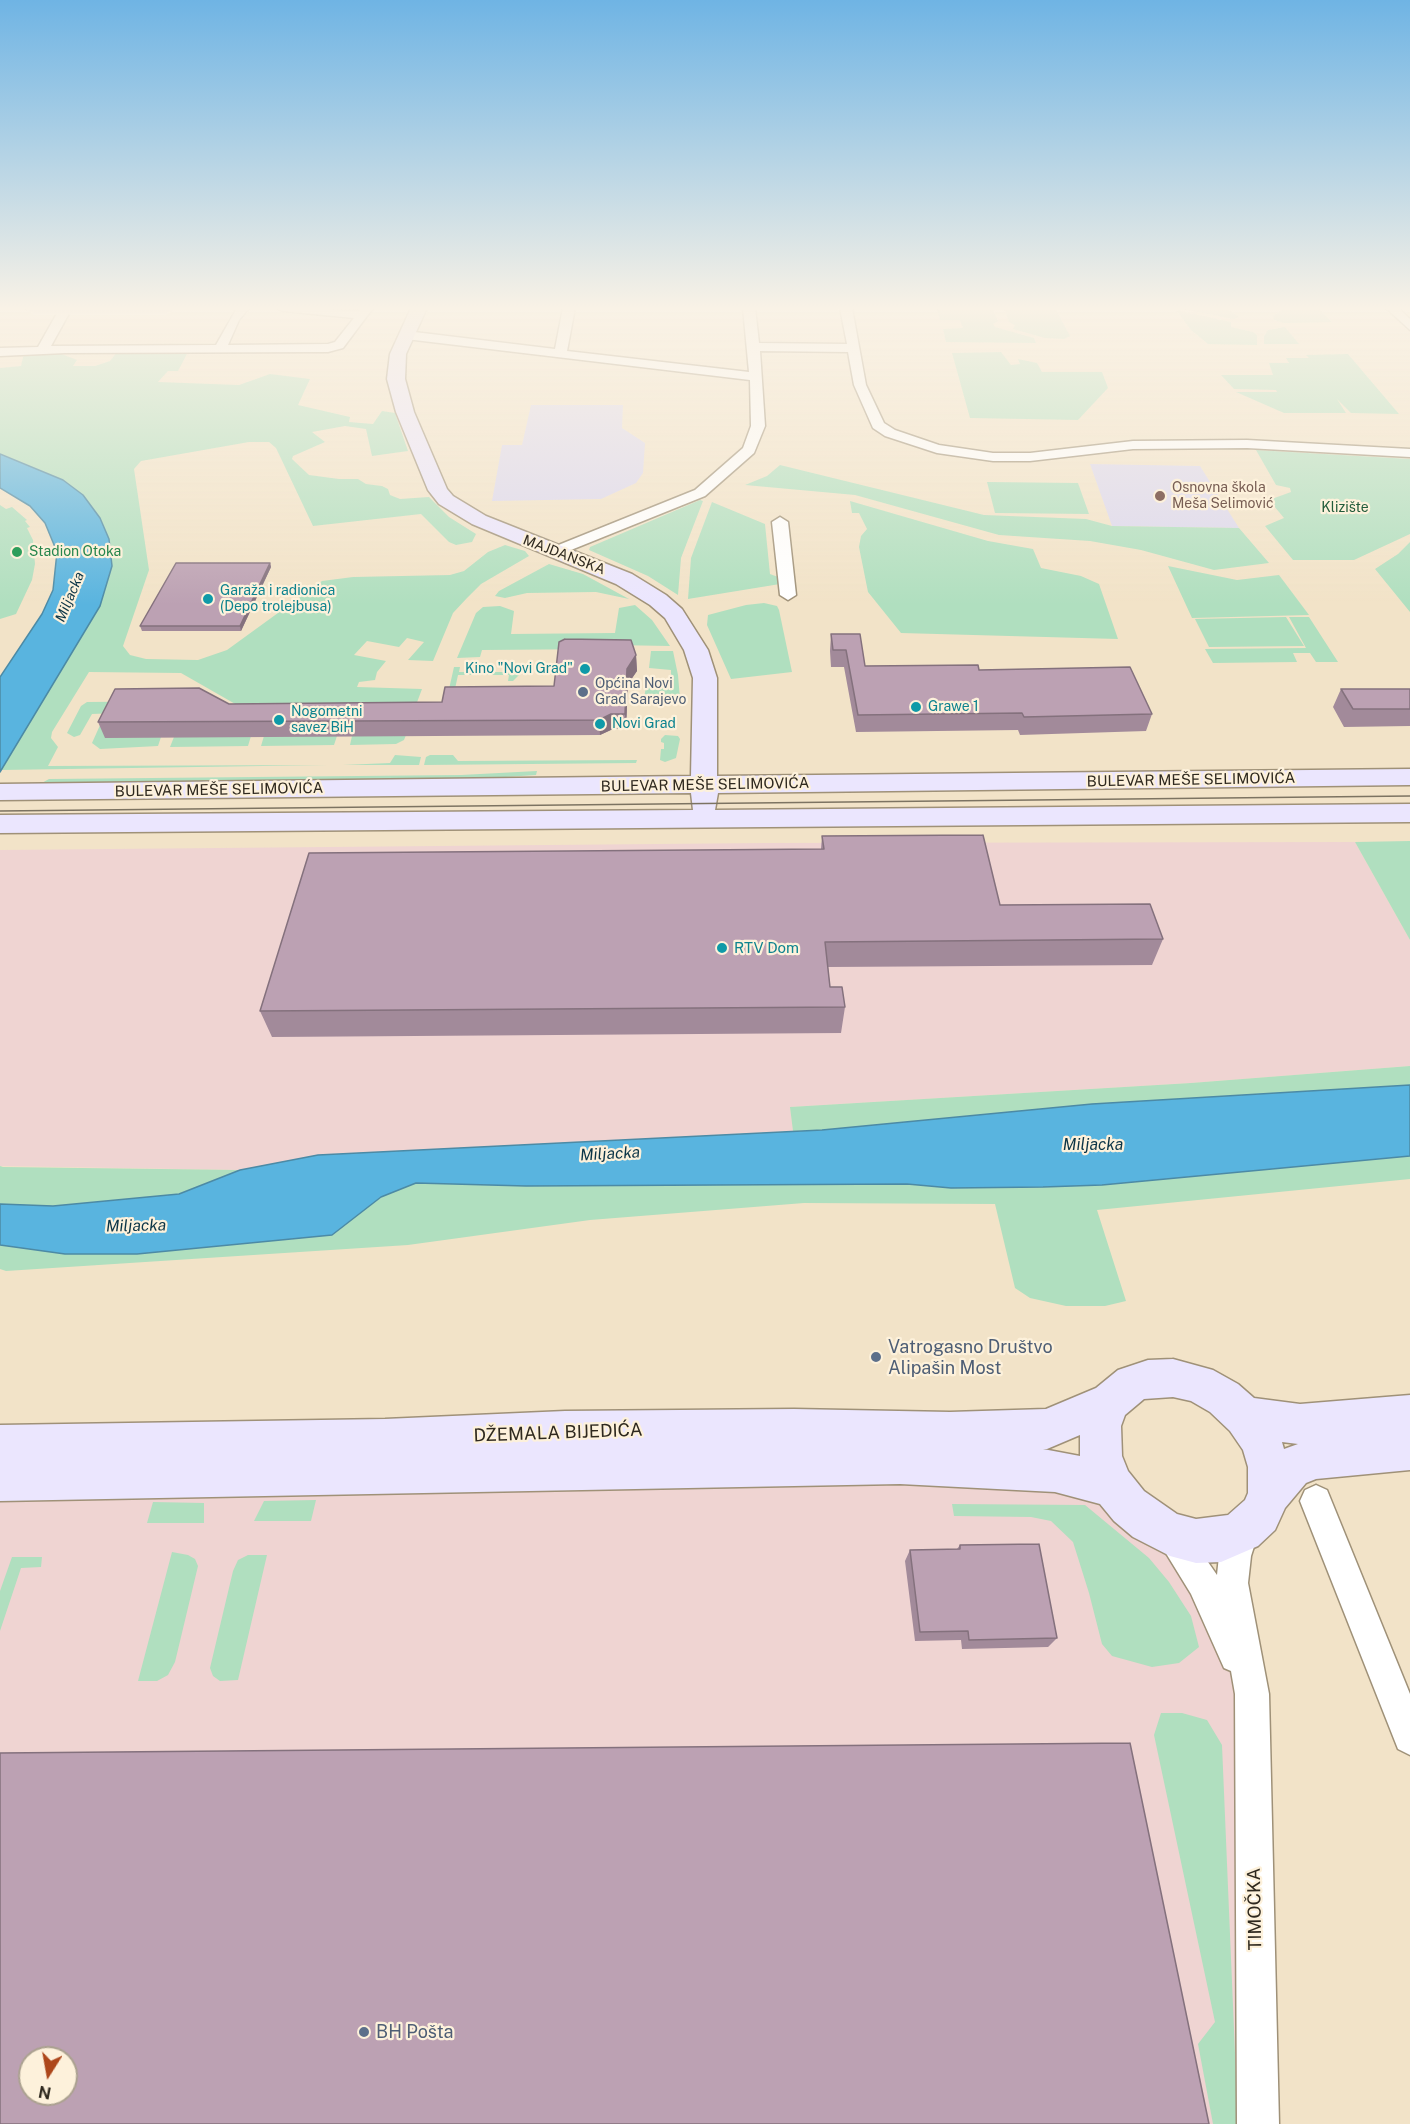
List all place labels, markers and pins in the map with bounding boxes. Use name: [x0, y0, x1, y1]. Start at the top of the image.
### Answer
place label: Osnovna škola Meša Selimović: [1172, 480, 1273, 512]
marker: Osnovna škola Meša Selimović: [1153, 489, 1167, 503]
place label: Stadion Otoka: [29, 544, 121, 560]
marker: Stadion Otoka: [10, 545, 24, 559]
place label: Garaža i radionica (Depo trolejbusa): [220, 583, 335, 616]
marker: Garaža i radionica (Depo trolejbusa): [201, 592, 215, 606]
place label: Kino "Novi Grad": [465, 661, 573, 677]
marker: Kino "Novi Grad": [578, 662, 592, 676]
place label: Općina Novi Grad Sarajevo: [595, 676, 686, 708]
marker: Općina Novi Grad Sarajevo: [576, 685, 590, 699]
place label: Grawe 1: [928, 699, 979, 715]
marker: Grawe 1: [909, 700, 923, 714]
place label: Nogometni savez BiH: [291, 704, 362, 736]
marker: Nogometni savez BiH: [272, 713, 286, 727]
place label: Novi Grad: [612, 716, 676, 732]
marker: Novi Grad: [593, 717, 607, 731]
place label: RTV Dom: [734, 939, 799, 957]
marker: RTV Dom: [715, 941, 729, 955]
place label: Vatrogasno Društvo Alipašin Most: [888, 1336, 1053, 1378]
marker: Vatrogasno Društvo Alipašin Most: [869, 1350, 883, 1364]
place label: BH Pošta: [376, 2021, 454, 2043]
marker: BH Pošta: [357, 2025, 371, 2039]

